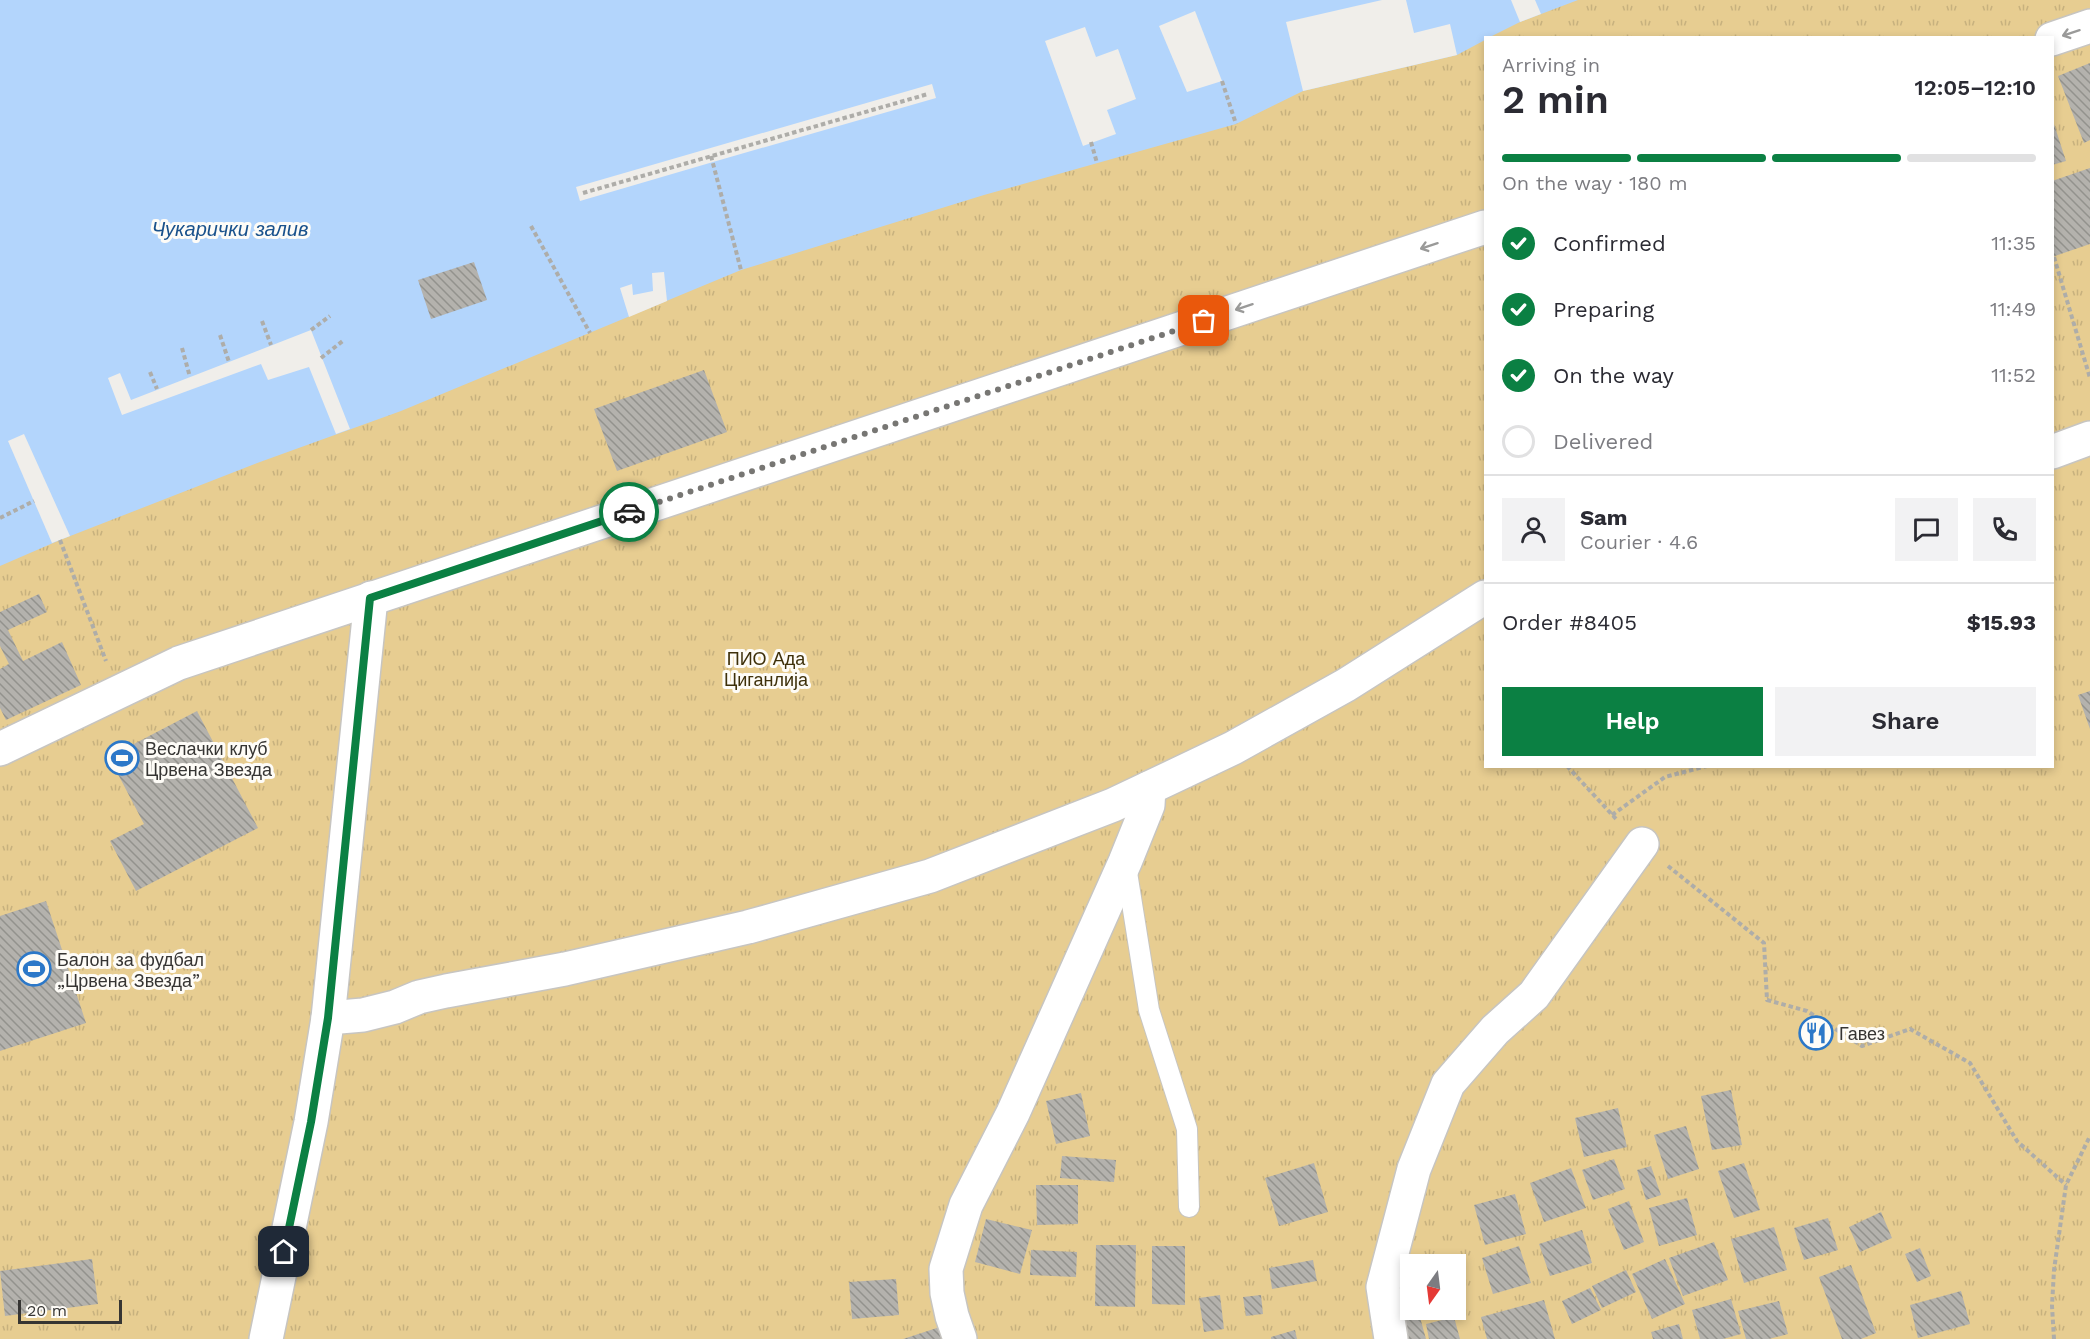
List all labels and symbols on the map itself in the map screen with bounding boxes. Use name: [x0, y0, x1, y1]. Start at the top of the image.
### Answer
one-way arrow: [2062, 28, 2081, 39]
water label: Чукарички залив: [152, 217, 308, 241]
one-way arrow: [1420, 241, 1439, 252]
pin: [1178, 295, 1229, 346]
one-way arrow: [1236, 303, 1254, 314]
courier: [599, 482, 659, 542]
park label: ПИО Ада Циганлија: [724, 648, 809, 690]
place label: Веслачки клуб Црвена Звезда: [145, 738, 273, 780]
sports icon: Веслачки клуб Црвена Звезда: [104, 740, 140, 776]
place label: Балон за фудбал „Црвена Звезда”: [57, 949, 204, 991]
sports icon: Балон за фудбал „Црвена Звезда”: [16, 951, 52, 987]
restaurant icon: Гавез: [1798, 1015, 1834, 1051]
place label: Гавез: [1839, 1023, 1885, 1044]
pin: [258, 1226, 309, 1277]
north arrow: [1400, 1254, 1466, 1320]
scale bar: [18, 1297, 122, 1324]

